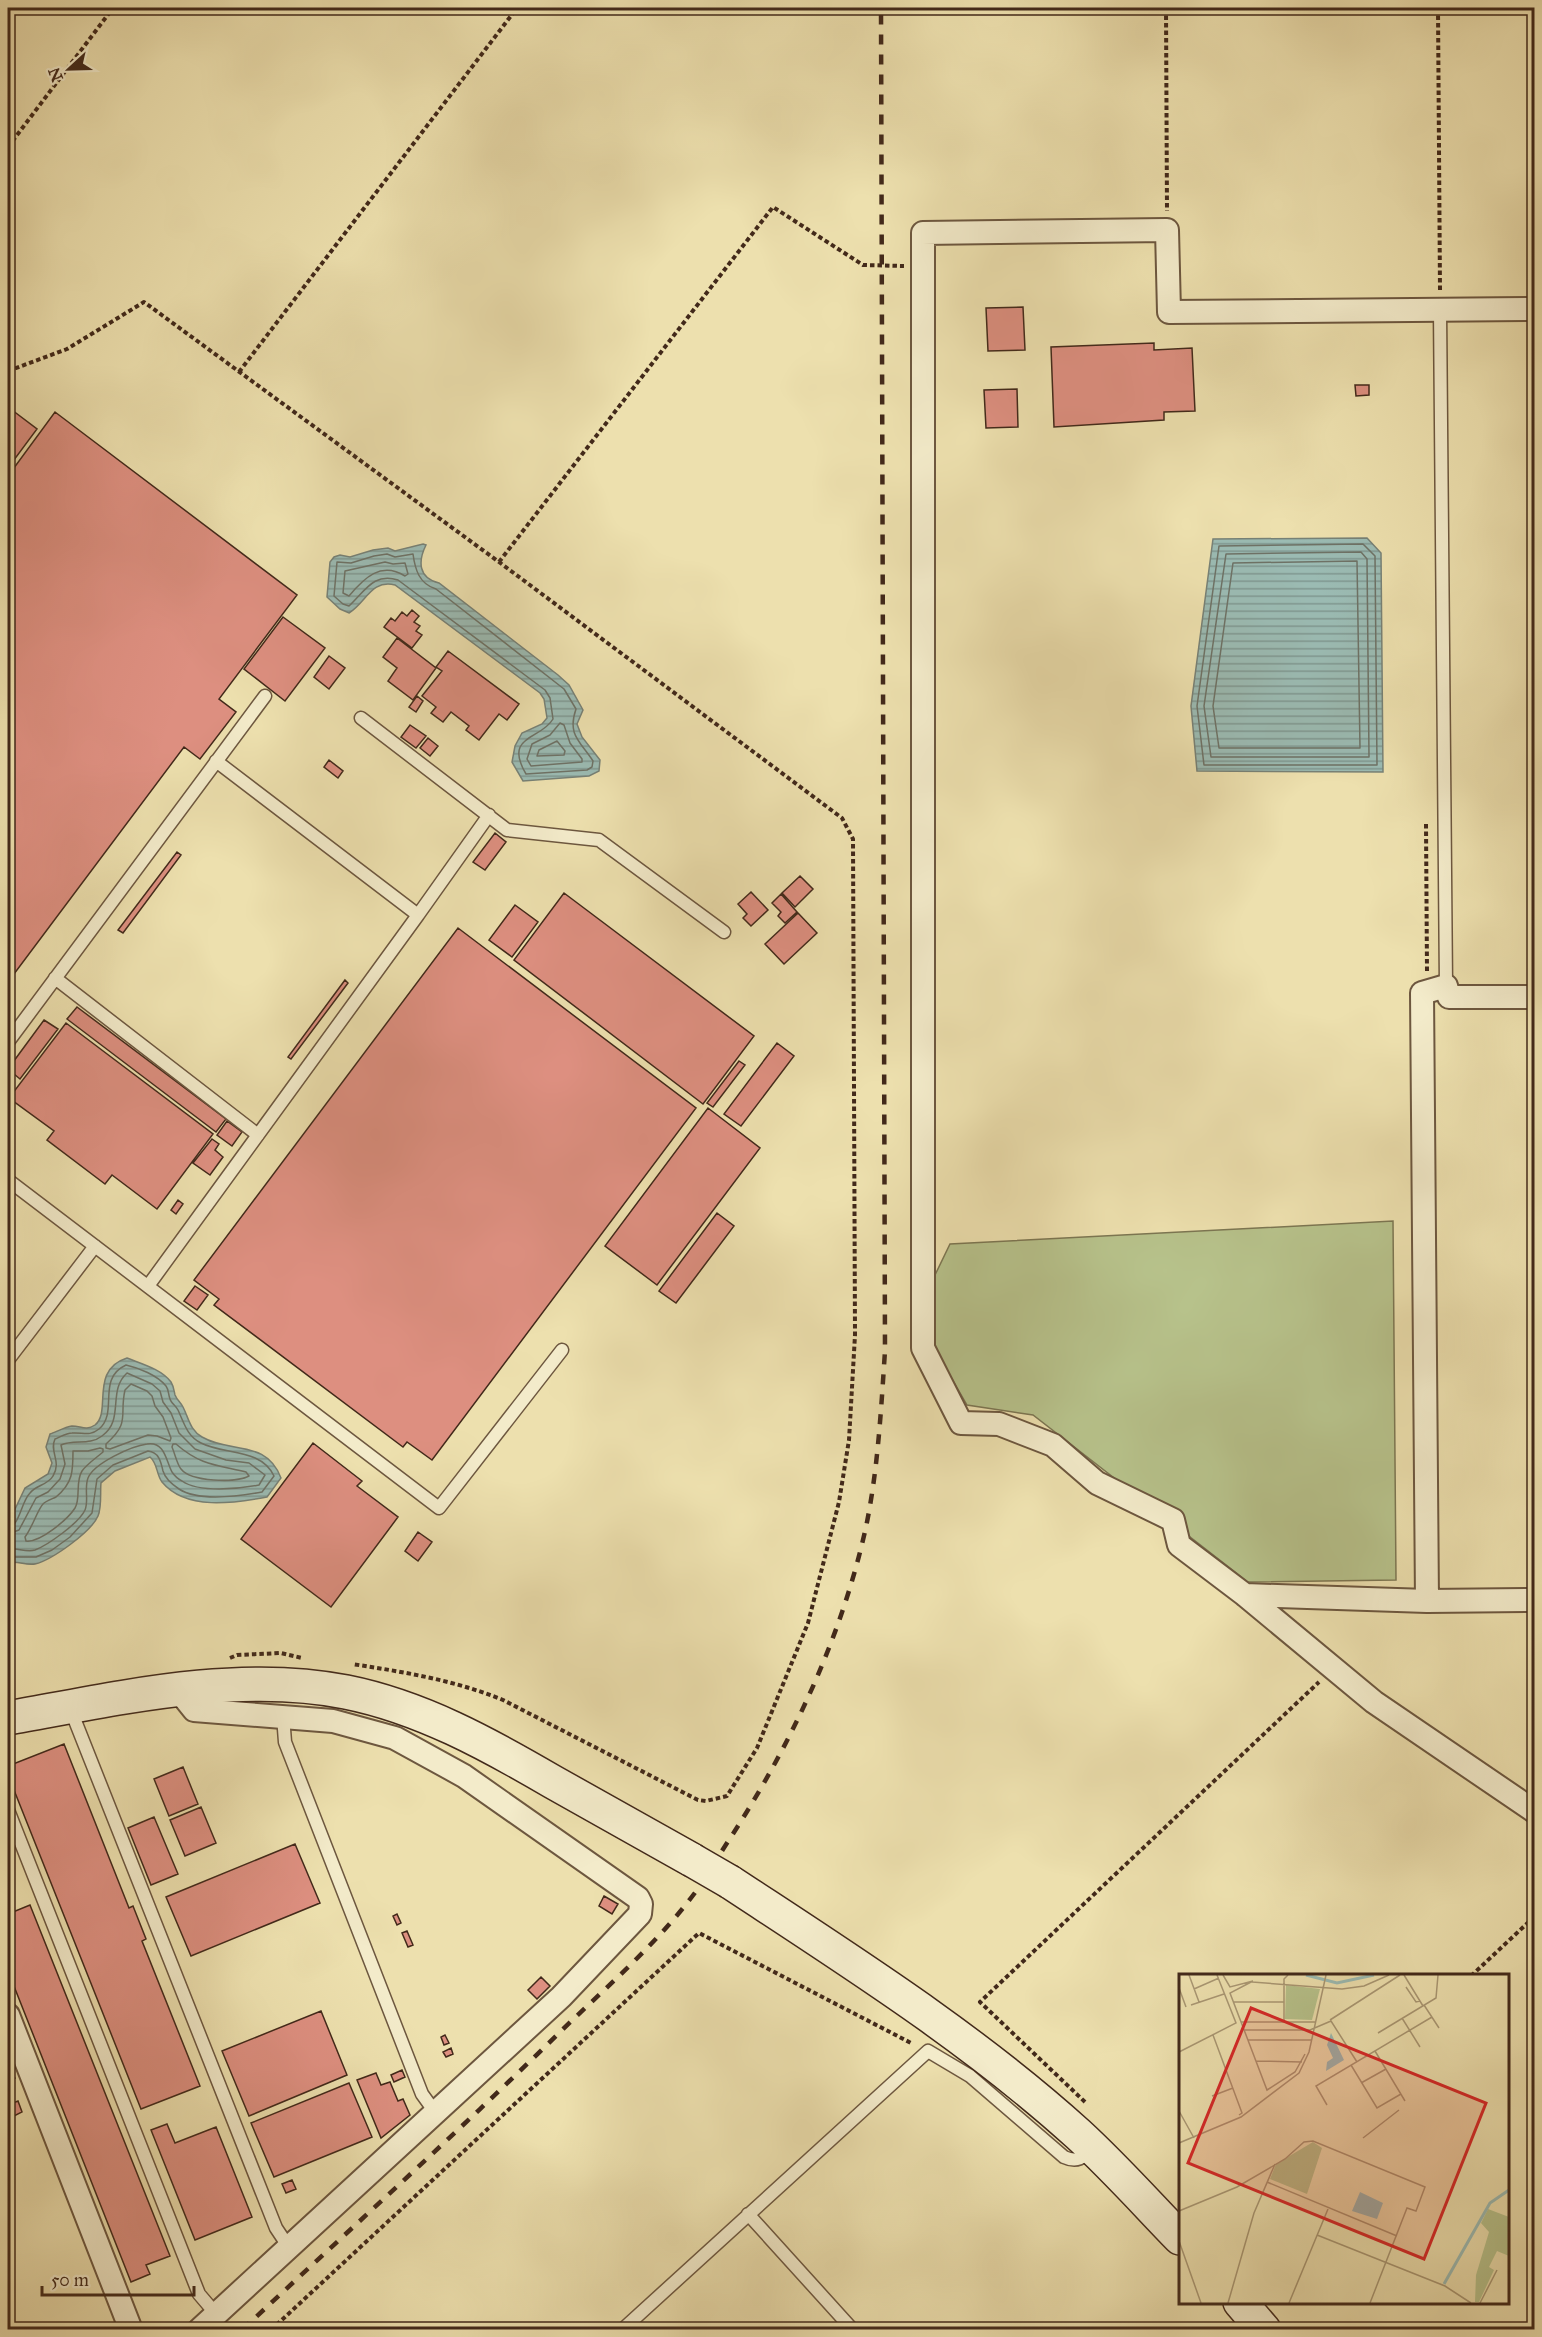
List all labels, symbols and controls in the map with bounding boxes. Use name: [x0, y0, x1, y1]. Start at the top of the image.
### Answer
north arrow: [39, 39, 99, 99]
text: N: [44, 64, 67, 84]
inset map: [1179, 1974, 1509, 2304]
scale bar: [42, 2259, 194, 2297]
text: 50 m: [51, 2269, 89, 2291]

